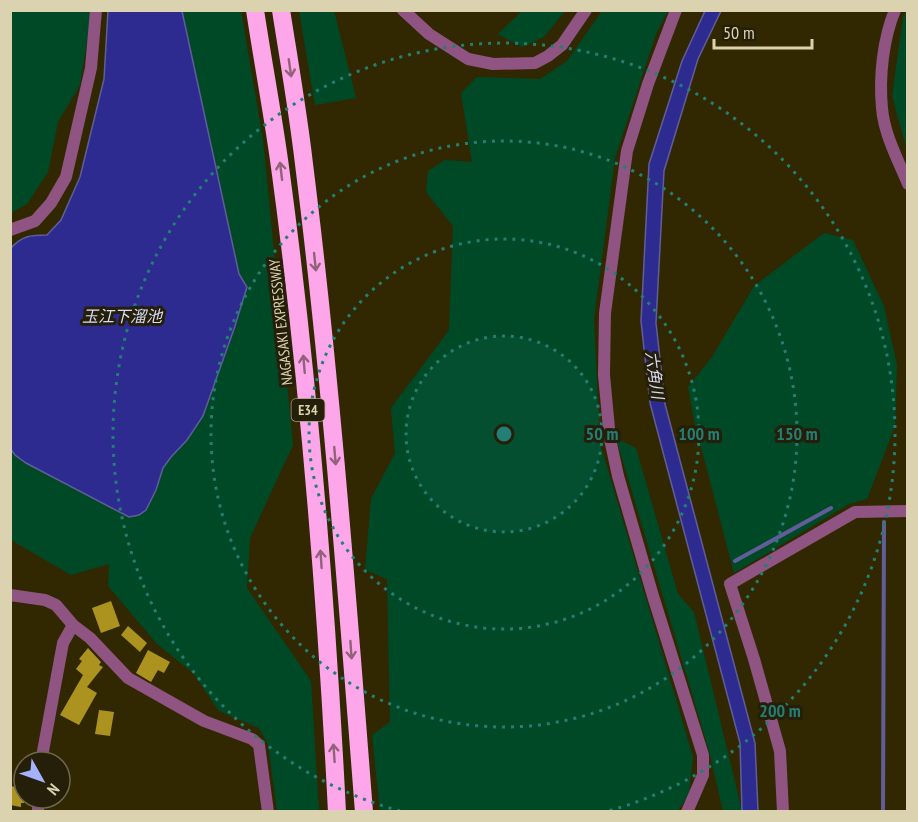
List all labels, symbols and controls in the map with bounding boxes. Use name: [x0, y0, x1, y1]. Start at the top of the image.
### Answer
scale bar: [714, 12, 812, 50]
text: 50 m: [723, 21, 755, 44]
one-way arrow: [284, 58, 295, 78]
one-way arrow: [275, 161, 286, 181]
one-way arrow: [310, 251, 321, 271]
street label: NAGASAKI EXPRESSWAY: [264, 258, 297, 386]
water label: 玉江下溜池: [82, 306, 164, 326]
water label: 六角川: [642, 350, 669, 402]
one-way arrow: [298, 355, 309, 375]
road number: E34: [292, 399, 324, 421]
text: 50 m: [586, 422, 618, 445]
text: 100 m: [678, 422, 720, 445]
text: 150 m: [776, 422, 818, 445]
centre of rings: [494, 424, 514, 444]
one-way arrow: [330, 445, 341, 465]
one-way arrow: [315, 549, 326, 569]
one-way arrow: [346, 640, 357, 659]
text: 200 m: [759, 699, 801, 722]
one-way arrow: [328, 744, 339, 764]
north arrow: [12, 750, 72, 810]
text: N: [43, 780, 64, 799]

